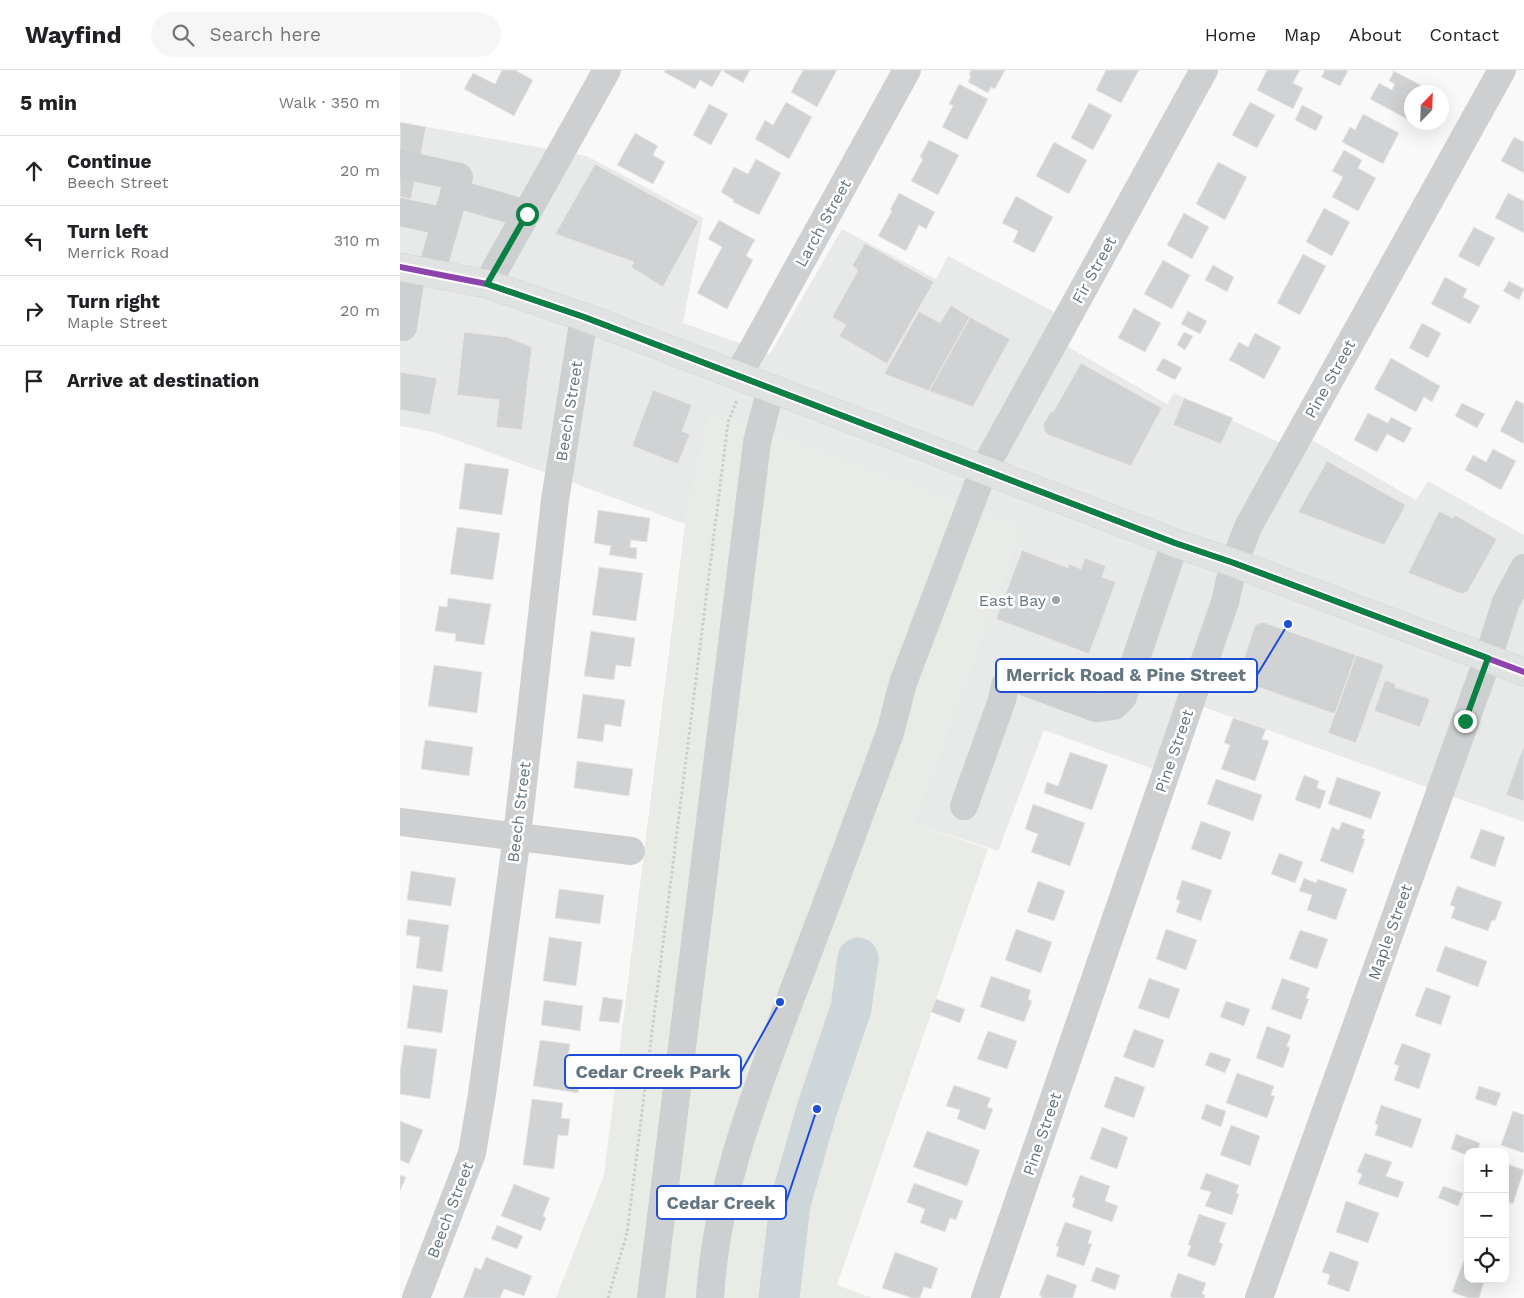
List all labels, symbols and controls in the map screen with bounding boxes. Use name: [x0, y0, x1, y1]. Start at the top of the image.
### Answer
search box: [151, 12, 501, 57]
text: Wayfind: [25, 21, 121, 49]
icon: search: [169, 21, 197, 49]
text: Search here: [209, 23, 321, 46]
text: Home: [1205, 24, 1256, 45]
text: Map: [1284, 24, 1321, 45]
text: About: [1349, 24, 1401, 45]
text: Contact: [1429, 24, 1499, 45]
north arrow: [1404, 85, 1449, 130]
text: 5 min: [20, 90, 77, 115]
text: Walk · 350 m: [279, 93, 380, 112]
text: Continue: [67, 150, 151, 173]
icon: ahead: [20, 157, 48, 185]
text: 20 m: [340, 161, 380, 180]
text: Beech Street: [67, 173, 168, 192]
street label: Larch Street: [791, 176, 855, 270]
route start: [516, 203, 539, 226]
text: Turn left: [67, 220, 148, 243]
icon: left: [20, 227, 48, 255]
text: 310 m: [334, 231, 380, 250]
street label: Fir Street: [1068, 233, 1120, 307]
text: Merrick Road: [67, 243, 169, 262]
text: Turn right: [67, 290, 160, 313]
icon: right: [20, 297, 48, 325]
text: 20 m: [340, 301, 380, 320]
text: Maple Street: [67, 313, 167, 332]
street label: Pine Street: [1301, 336, 1359, 422]
street label: Beech Street: [552, 359, 586, 463]
icon: arrive: [20, 367, 48, 395]
text: Arrive at destination: [67, 369, 259, 392]
place label: East Bay: [979, 591, 1047, 610]
marker: East Bay: [1050, 594, 1062, 606]
callout: Merrick Road & Pine Street: [996, 659, 1257, 692]
text: Merrick Road & Pine Street: [1006, 664, 1246, 685]
street label: Pine Street: [1151, 707, 1197, 795]
route end: [1454, 710, 1477, 733]
street label: Beech Street: [503, 760, 535, 863]
street label: Maple Street: [1364, 881, 1416, 982]
callout: Cedar Creek Park: [565, 1055, 741, 1088]
text: Cedar Creek Park: [575, 1061, 731, 1082]
street label: Pine Street: [1019, 1090, 1065, 1178]
map controls: [1464, 1148, 1509, 1283]
button: +: [1464, 1148, 1509, 1193]
street label: Beech Street: [423, 1159, 477, 1261]
callout: Cedar Creek: [657, 1186, 786, 1219]
text: Cedar Creek: [667, 1192, 776, 1213]
button: −: [1464, 1193, 1509, 1238]
button: locate: [1464, 1238, 1509, 1283]

